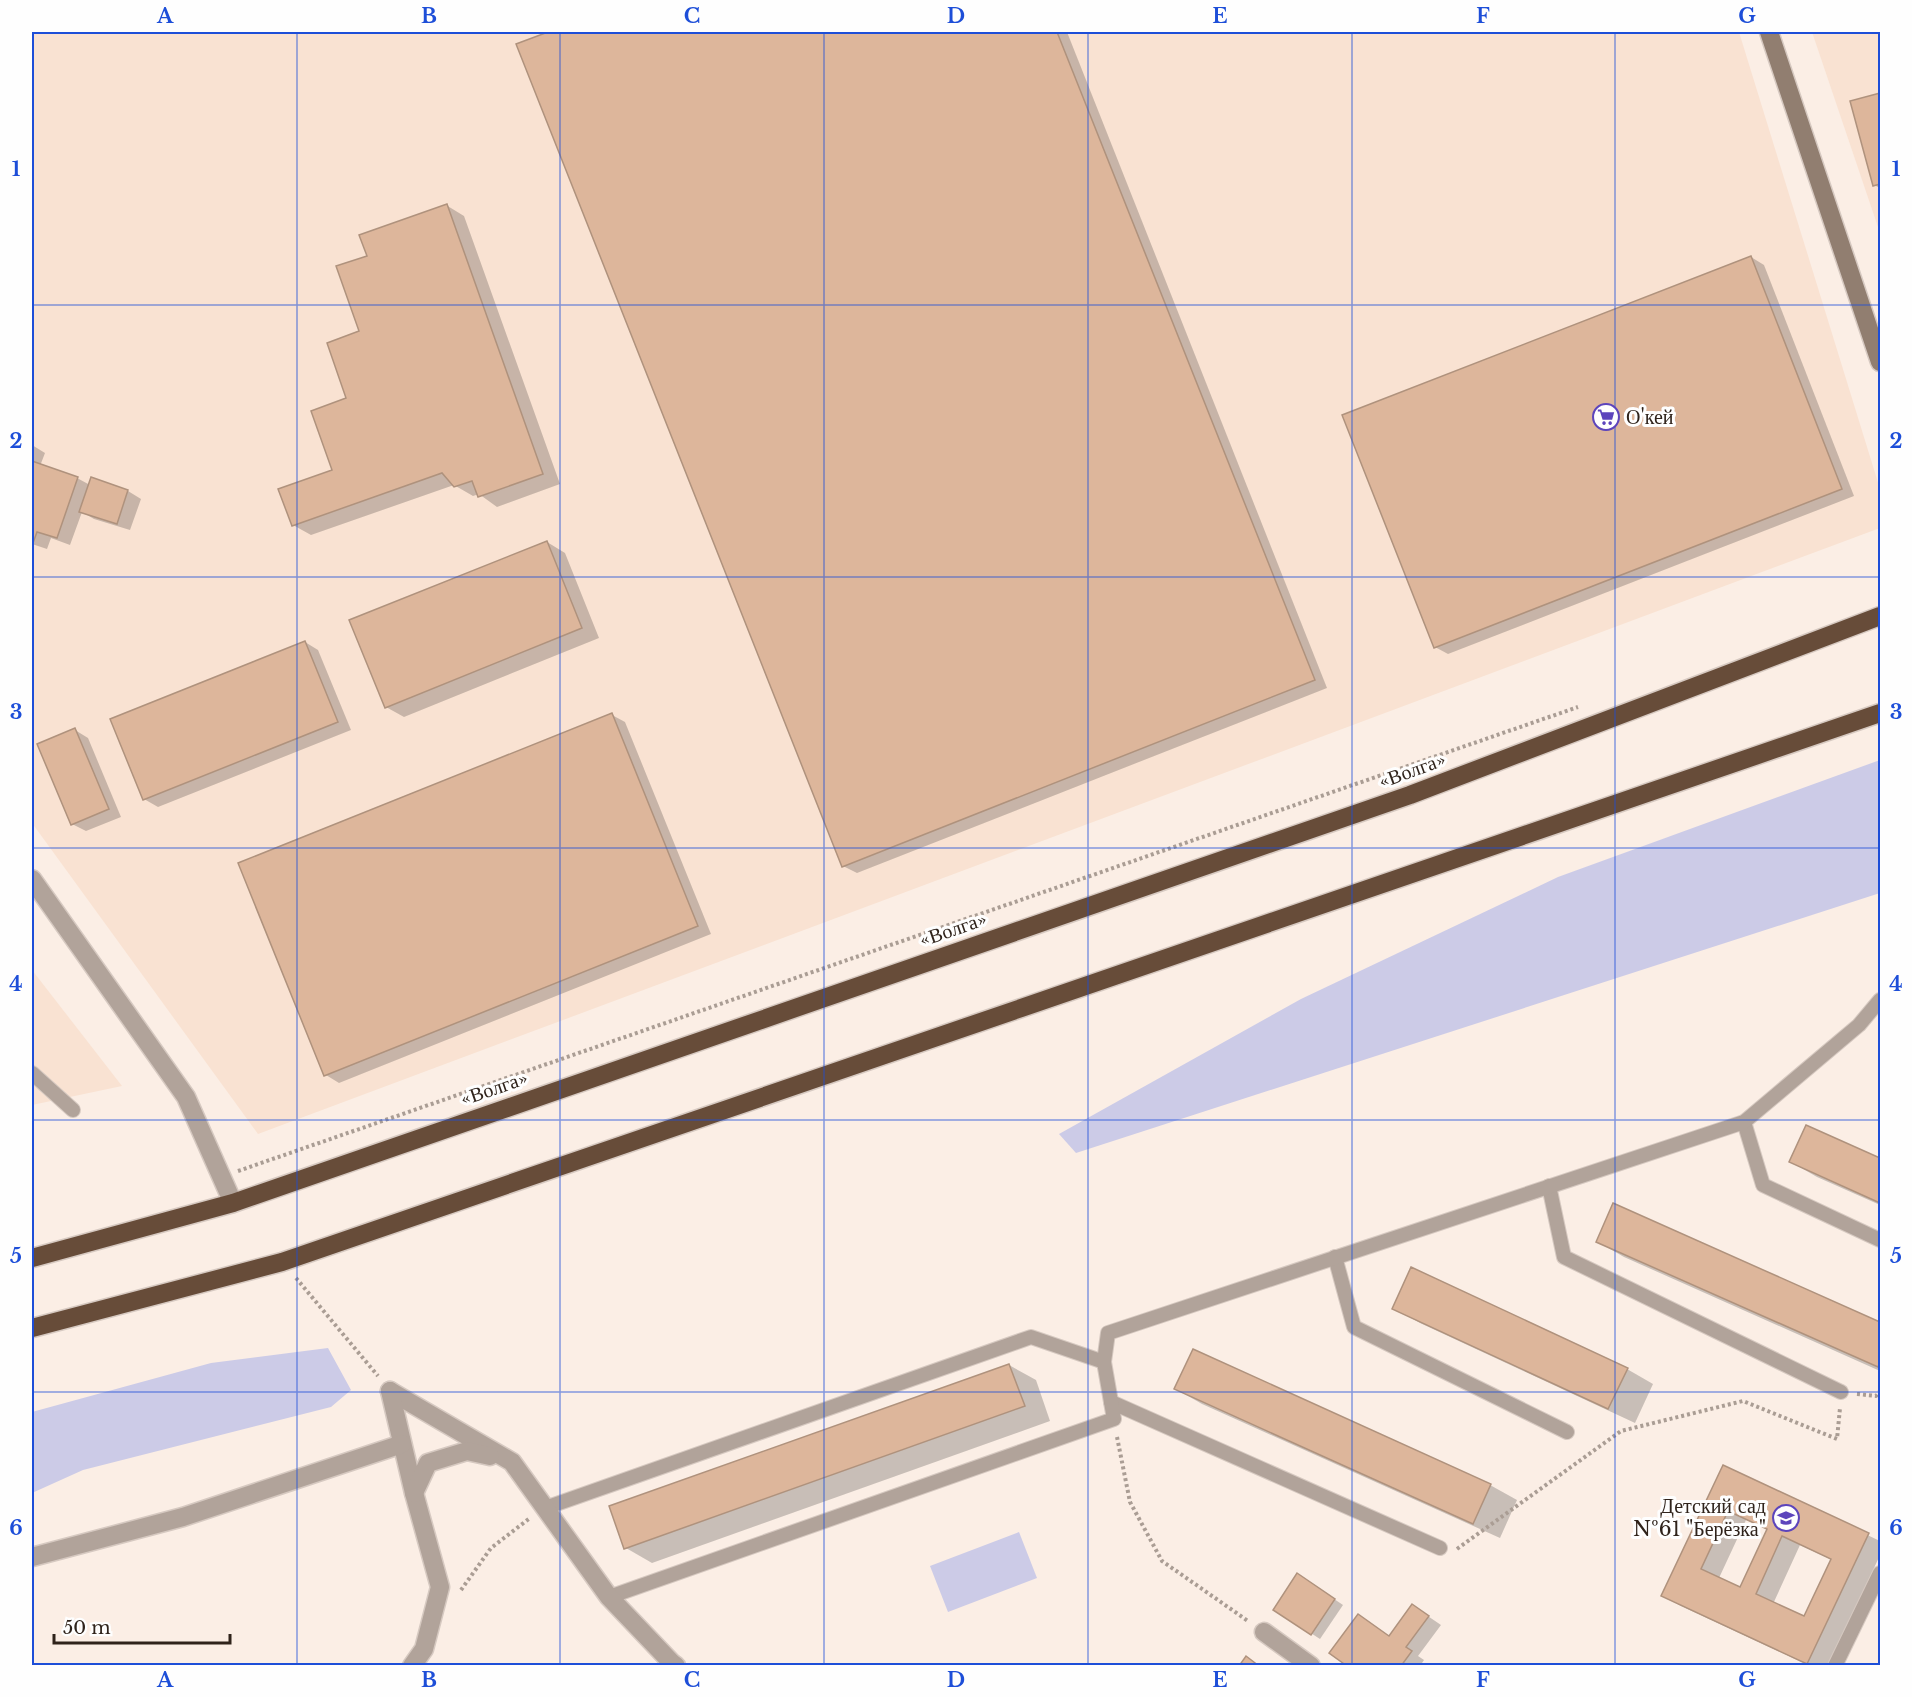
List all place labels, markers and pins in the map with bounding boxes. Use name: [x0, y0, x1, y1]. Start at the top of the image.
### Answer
supermarket icon: О'кей: [1591, 402, 1621, 432]
place label: О'кей: [1626, 405, 1674, 429]
place label: Детский сад №61 "Берёзка": [1633, 1494, 1766, 1541]
school or university icon: Детский сад №61 "Берёзка": [1771, 1503, 1801, 1533]

